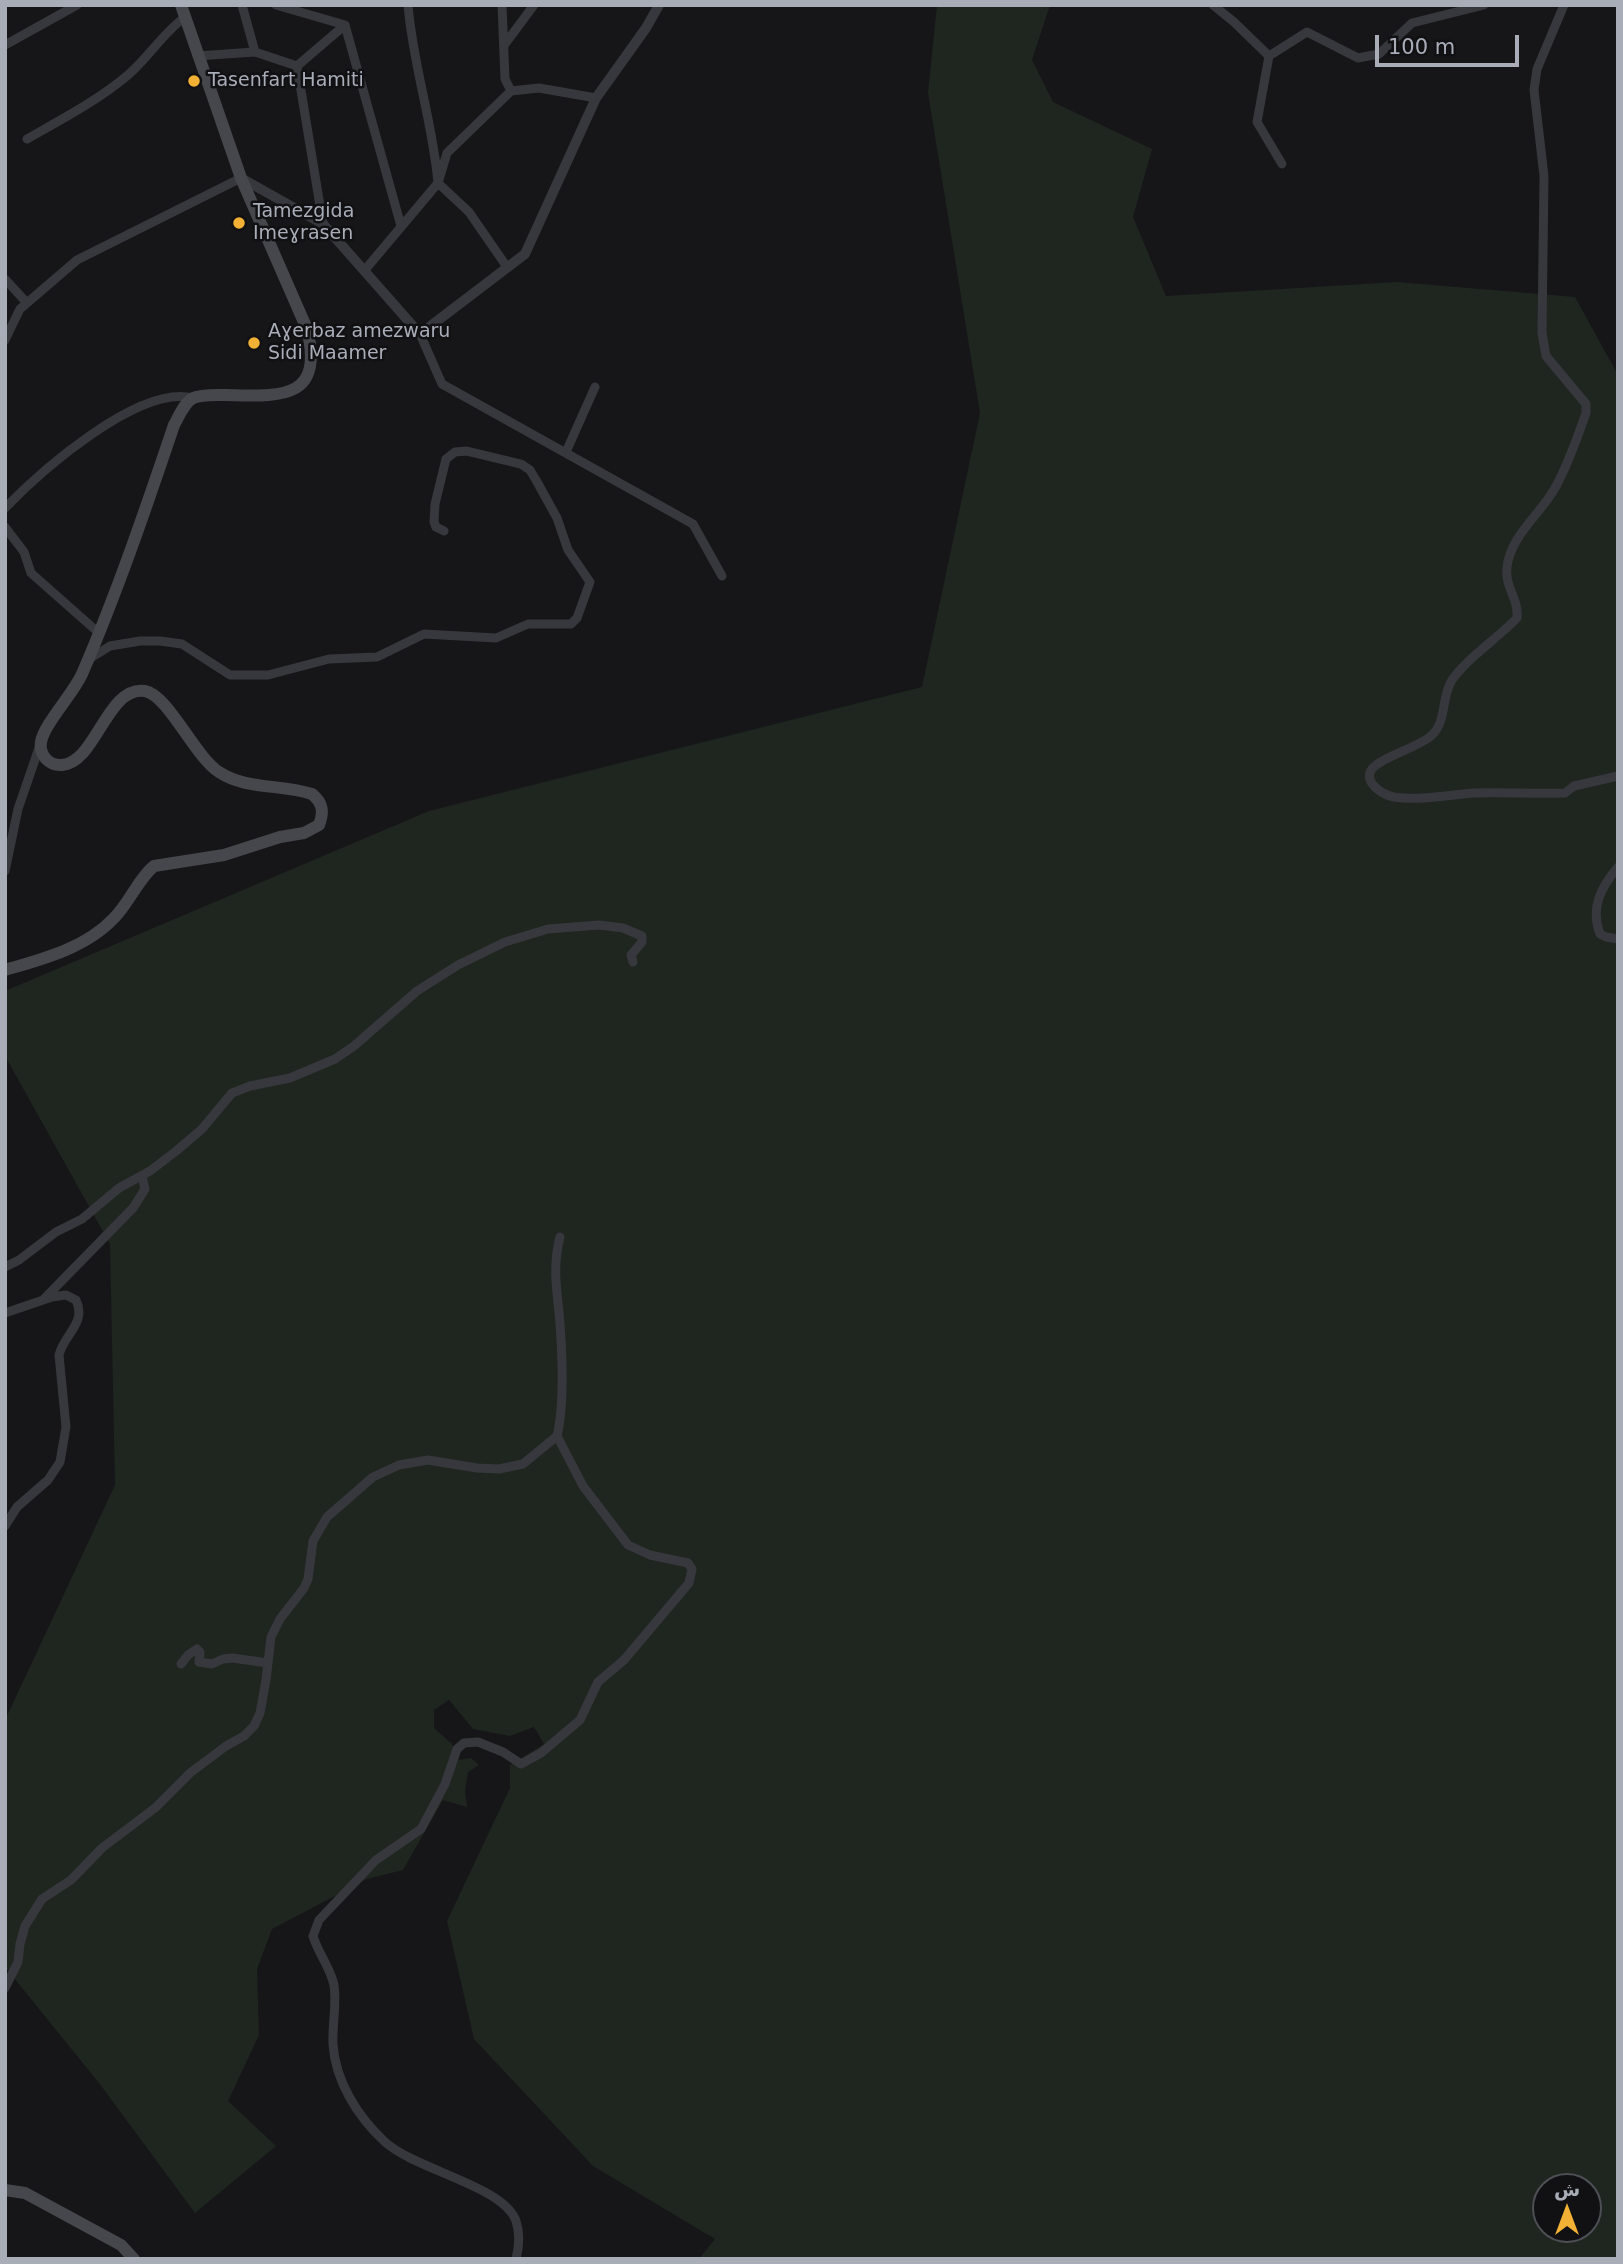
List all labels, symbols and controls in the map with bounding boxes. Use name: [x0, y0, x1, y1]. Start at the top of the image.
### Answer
scale bar: [1378, 21, 1522, 65]
text: 100 m: [1388, 35, 1455, 59]
place label: Tasenfart Hamiti: [208, 70, 364, 92]
marker: Tasenfart Hamiti: [186, 73, 202, 89]
place label: Tamezgida Imeɣrasen: [253, 201, 354, 245]
marker: Tamezgida Imeɣrasen: [231, 215, 247, 231]
place label: Aɣerbaz amezwaru Sidi Maamer: [268, 321, 450, 365]
marker: Aɣerbaz amezwaru Sidi Maamer: [246, 335, 262, 351]
north arrow: [1532, 2173, 1602, 2243]
text: ش: [1554, 2178, 1580, 2200]

